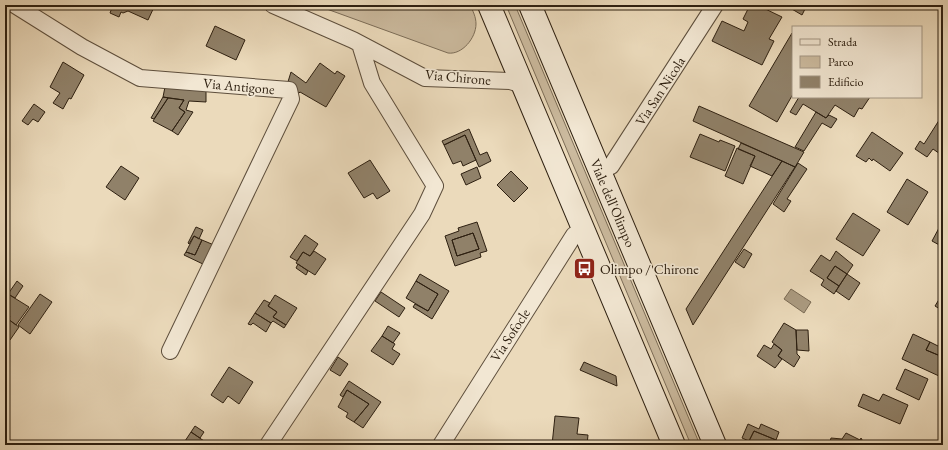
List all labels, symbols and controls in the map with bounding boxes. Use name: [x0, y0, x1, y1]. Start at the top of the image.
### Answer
legend: [792, 26, 922, 98]
text: Strada: [828, 34, 857, 50]
street label: Via San Nicola: [631, 53, 689, 129]
text: Parco: [828, 54, 853, 70]
street label: Via Chirone: [424, 65, 492, 89]
street label: Via Antigone: [202, 74, 276, 98]
text: Edificio: [828, 74, 864, 90]
street label: Viale dell'Olimpo: [586, 156, 640, 250]
bus stop icon: Olimpo / Chirone: [572, 256, 598, 282]
place label: Olimpo / Chirone: [600, 260, 699, 278]
street label: Via Sofocle: [486, 305, 534, 365]

